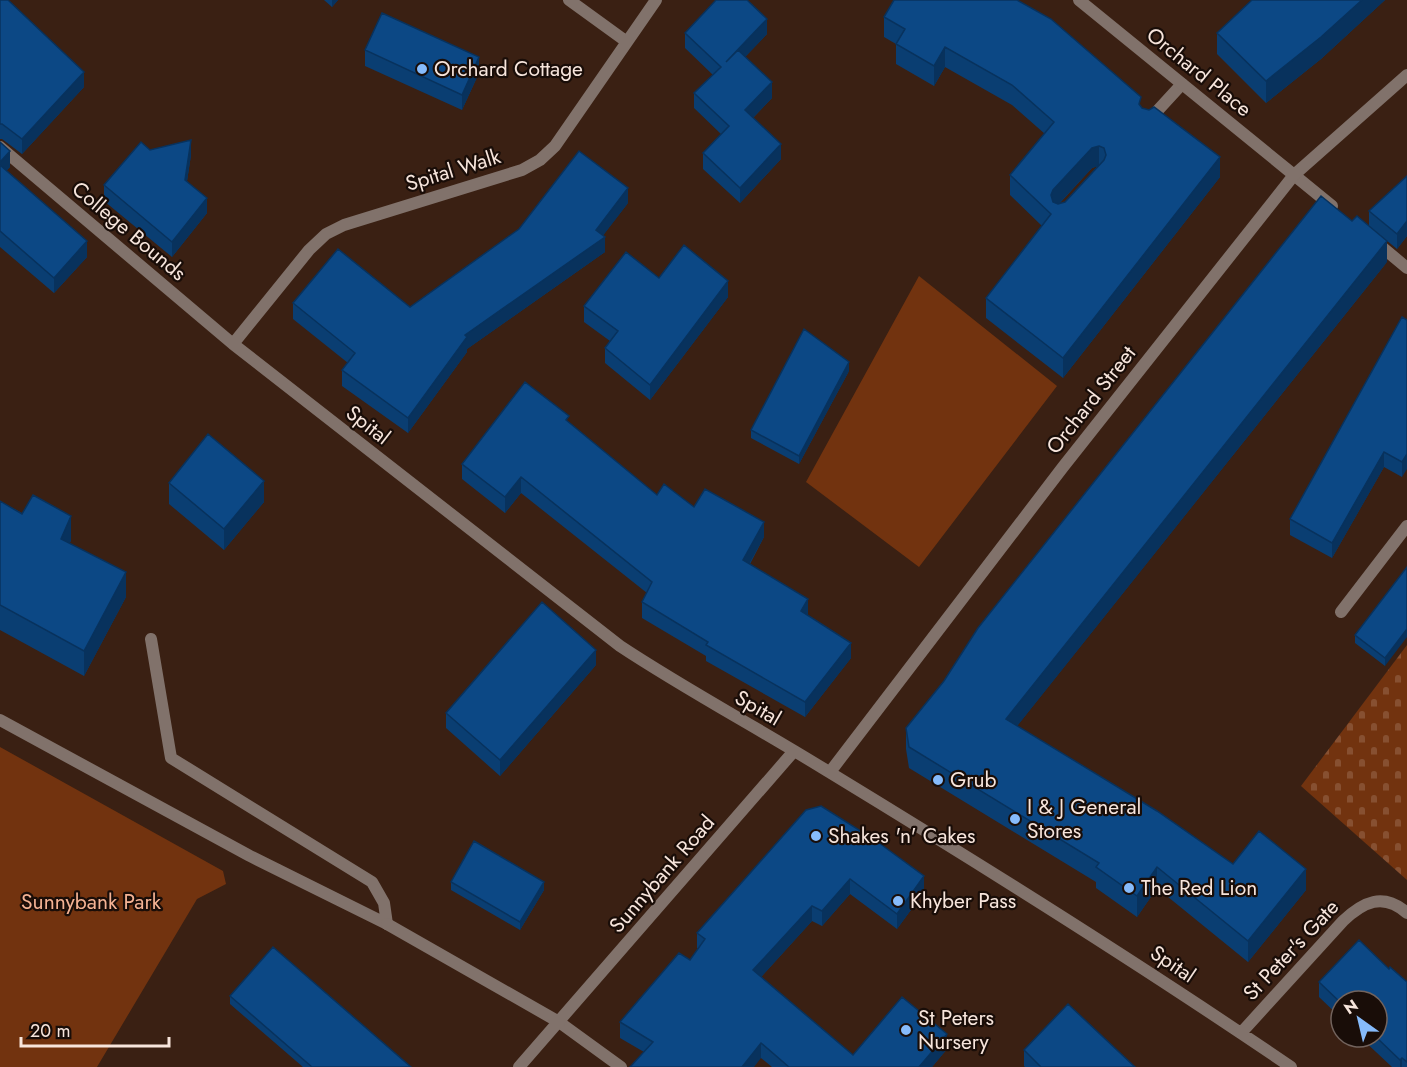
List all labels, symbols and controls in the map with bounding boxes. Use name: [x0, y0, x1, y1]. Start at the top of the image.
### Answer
street label: Orchard Place: [1140, 20, 1258, 124]
place label: Orchard Cottage: [434, 54, 583, 84]
marker: Orchard Cottage: [415, 62, 429, 76]
street label: Spital Walk: [402, 141, 505, 199]
street label: College Bounds: [65, 174, 193, 288]
street label: Orchard Street: [1039, 339, 1143, 461]
street label: Spital: [339, 398, 397, 452]
street label: Spital: [729, 683, 787, 733]
place label: Grub: [950, 765, 997, 795]
marker: Grub: [931, 773, 945, 787]
place label: I & J General Stores: [1027, 792, 1141, 846]
street label: Sunnybank Road: [602, 808, 722, 940]
marker: I & J General Stores: [1008, 812, 1022, 826]
place label: Shakes 'n' Cakes: [828, 821, 975, 851]
marker: Shakes 'n' Cakes: [809, 829, 823, 843]
place label: The Red Lion: [1141, 873, 1257, 903]
marker: The Red Lion: [1122, 881, 1136, 895]
place label: Khyber Pass: [910, 886, 1016, 916]
park label: Sunnybank Park: [21, 887, 162, 917]
street label: St Peter's Gate: [1236, 893, 1346, 1007]
marker: Khyber Pass: [891, 894, 905, 908]
street label: Spital: [1144, 938, 1202, 990]
north arrow: [1329, 989, 1389, 1049]
text: N: [1339, 994, 1363, 1020]
place label: St Peters Nursery: [918, 1003, 994, 1057]
scale bar: [21, 1010, 170, 1048]
text: 20 m: [30, 1018, 70, 1044]
marker: St Peters Nursery: [899, 1023, 913, 1037]

